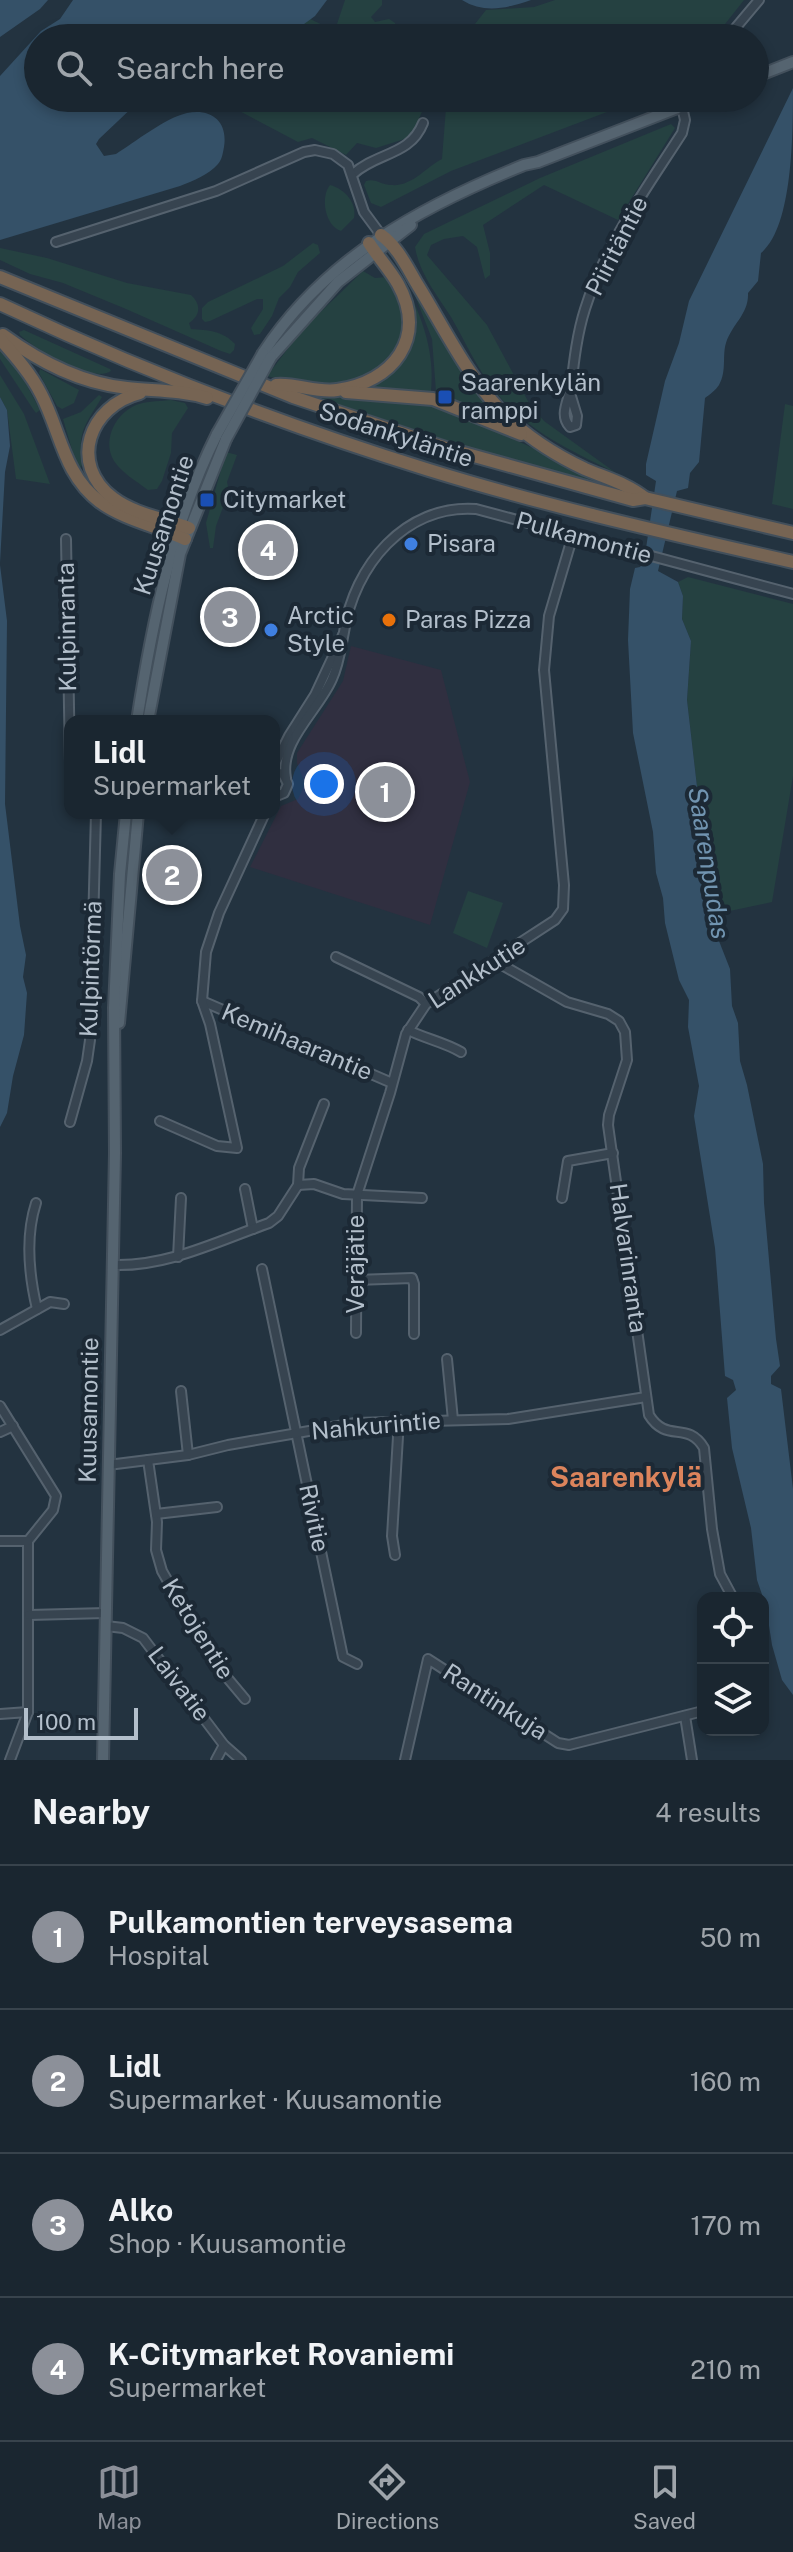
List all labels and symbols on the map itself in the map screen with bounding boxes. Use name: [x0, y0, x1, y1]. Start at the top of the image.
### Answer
street label: Piiritäntie: [579, 191, 653, 300]
place label: Saarenkylän ramppi: [461, 368, 601, 424]
marker: Saarenkylän ramppi: [436, 388, 454, 406]
street label: Sodankyläntie: [316, 396, 477, 472]
street label: Kuusamontie: [127, 451, 199, 598]
place label: Citymarket: [223, 485, 346, 513]
marker: Citymarket: [198, 491, 216, 509]
street label: Pulkamontie: [513, 505, 655, 569]
pin: 4: [242, 520, 294, 580]
place label: Pisara: [427, 529, 496, 557]
marker: Pisara: [402, 535, 420, 553]
street label: Kulpinranta: [51, 562, 81, 692]
pin: 3: [204, 587, 256, 647]
place label: Arctic Style: [287, 601, 354, 657]
place label: Paras Pizza: [405, 605, 531, 633]
marker: Paras Pizza: [380, 611, 398, 629]
marker: Arctic Style: [262, 621, 280, 639]
pin: 1: [359, 762, 411, 822]
your location: [304, 764, 344, 804]
water label: Saarenpudas: [682, 785, 737, 941]
pin: 2: [146, 845, 198, 905]
street label: Kulpintörmä: [74, 900, 106, 1038]
street label: Lankkutie: [423, 930, 530, 1014]
street label: Kemihaarantie: [218, 997, 377, 1085]
street label: Halvarinranta: [605, 1181, 653, 1335]
street label: Veräjätie: [341, 1215, 369, 1313]
street label: Kuusamontie: [73, 1337, 103, 1483]
street label: Nahkurintie: [310, 1405, 442, 1445]
district label: Saarenkylä: [550, 1460, 702, 1493]
street label: Rivitie: [294, 1481, 336, 1554]
street label: Ketojentie: [157, 1573, 241, 1684]
street label: Laivatie: [143, 1641, 217, 1726]
street label: Rantinkuja: [438, 1657, 553, 1745]
scale bar: [24, 1704, 138, 1740]

